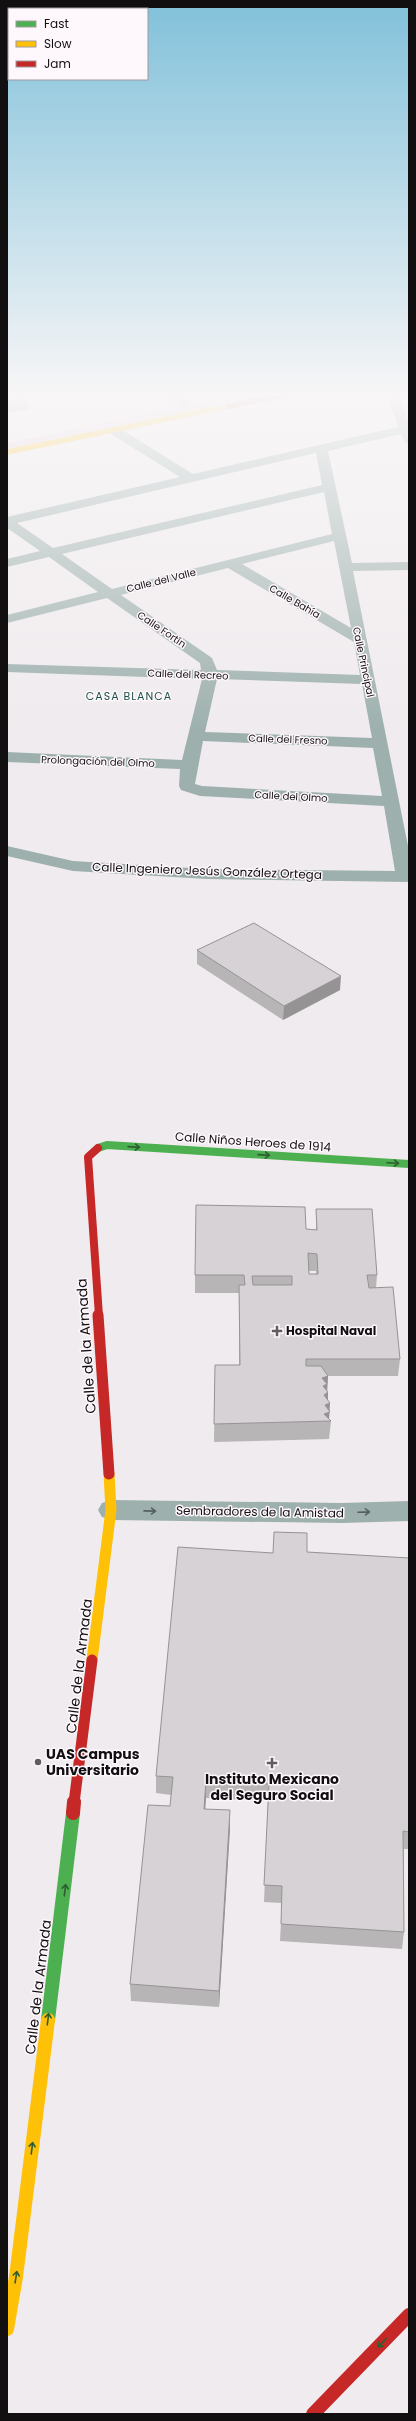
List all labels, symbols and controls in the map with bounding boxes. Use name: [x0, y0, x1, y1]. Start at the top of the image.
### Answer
legend: [8, 8, 148, 80]
text: Fast: [44, 15, 69, 32]
text: Slow: [44, 35, 72, 52]
text: Jam: [44, 55, 71, 72]
street label: Calle del Valle: [125, 565, 197, 596]
street label: Calle Bahía: [266, 581, 323, 622]
street label: Calle Fortín: [134, 608, 189, 651]
street label: Calle Principal: [349, 626, 378, 698]
street label: Calle del Recreo: [147, 666, 229, 683]
district label: CASA BLANCA: [86, 688, 172, 704]
street label: Calle del Fresno: [248, 731, 328, 748]
street label: Prolongación del Olmo: [41, 752, 155, 771]
street label: Calle del Olmo: [254, 787, 328, 806]
street label: Calle Ingeniero Jesús González Ortega: [92, 858, 322, 883]
street label: Calle Niños Heroes de 1914: [174, 1128, 332, 1155]
one-way arrow: [127, 1143, 140, 1150]
one-way arrow: [257, 1152, 270, 1159]
one-way arrow: [386, 1160, 399, 1167]
street label: Calle de la Armada: [71, 1278, 101, 1414]
place label: Hospital Naval: [286, 1322, 376, 1339]
marker: Hospital Naval: [271, 1325, 283, 1337]
street label: Sembradores de la Amistad: [176, 1502, 344, 1521]
one-way arrow: [143, 1507, 156, 1515]
one-way arrow: [357, 1509, 370, 1516]
street label: Calle de la Armada: [61, 1597, 97, 1735]
place label: UAS Campus Universitario: [46, 1744, 140, 1780]
marker: UAS Campus Universitario: [33, 1757, 43, 1767]
marker: Instituto Mexicano del Seguro Social: [266, 1757, 278, 1769]
place label: Instituto Mexicano del Seguro Social: [205, 1769, 339, 1805]
one-way arrow: [61, 1884, 68, 1897]
street label: Calle de la Armada: [20, 1918, 56, 2056]
one-way arrow: [45, 2013, 52, 2026]
one-way arrow: [28, 2142, 36, 2155]
one-way arrow: [12, 2271, 20, 2284]
one-way arrow: [378, 2337, 387, 2347]

